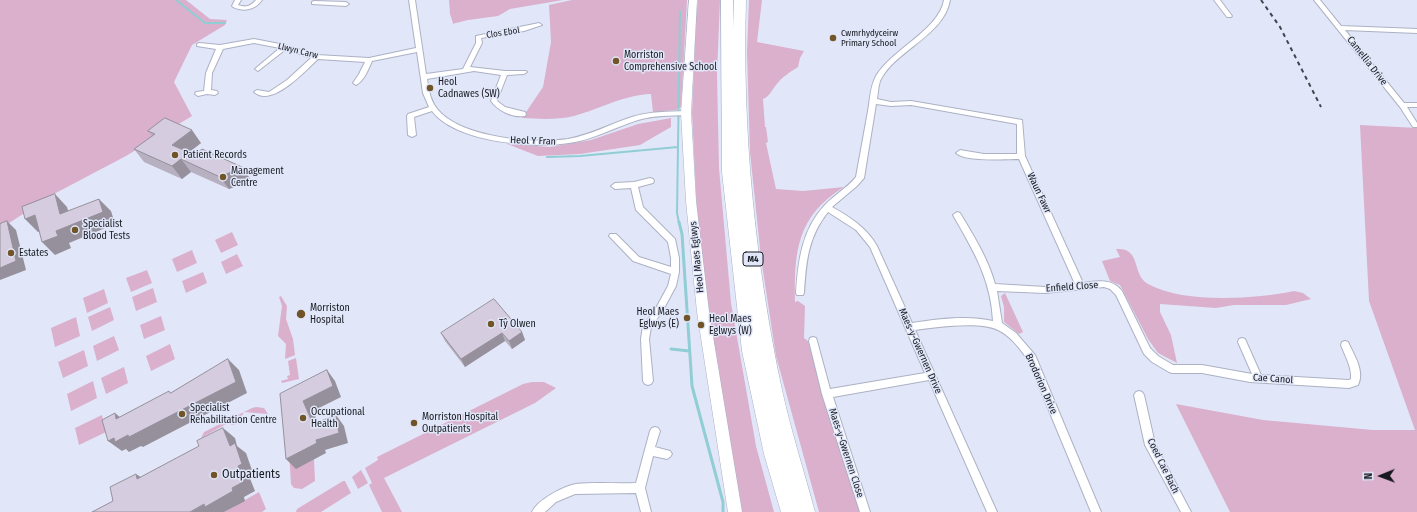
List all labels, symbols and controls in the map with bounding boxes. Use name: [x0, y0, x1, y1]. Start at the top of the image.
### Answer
street label: Clos Ebol: [486, 25, 520, 41]
place label: Cwmrhydyceirw Primary School: [841, 28, 898, 49]
marker: Cwmrhydyceirw Primary School: [828, 33, 838, 43]
street label: Camellia Drive: [1344, 34, 1390, 88]
street label: Llwyn Carw: [277, 41, 319, 61]
place label: Morriston Comprehensive School: [624, 49, 717, 72]
marker: Morriston Comprehensive School: [611, 56, 621, 66]
place label: Heol Cadnawes (SW): [438, 76, 500, 100]
marker: Heol Cadnawes (SW): [425, 83, 435, 93]
street label: Heol Y Fran: [510, 134, 556, 148]
place label: Patient Records: [183, 149, 247, 161]
marker: Patient Records: [170, 150, 180, 160]
place label: Management Centre: [231, 165, 284, 188]
street label: Waun Fawr: [1024, 171, 1054, 215]
marker: Management Centre: [218, 172, 228, 182]
place label: Specialist Blood Tests: [83, 218, 130, 242]
street label: Heol Maes Eglwys: [687, 221, 707, 293]
marker: Specialist Blood Tests: [70, 225, 80, 235]
place label: Estates: [19, 247, 48, 259]
marker: Estates: [6, 248, 16, 258]
road number: M4: [743, 252, 763, 266]
street label: Enfield Close: [1045, 279, 1099, 295]
place label: Morriston Hospital: [310, 302, 350, 326]
place label: Heol Maes Eglwys (E): [637, 306, 679, 330]
street label: Maes-y-Gwernen Drive: [896, 306, 944, 396]
marker: Morriston Hospital: [295, 308, 307, 320]
marker: Heol Maes Eglwys (E): [682, 313, 692, 323]
place label: Heol Maes Eglwys (W): [709, 313, 752, 336]
place label: Tŷ Olwen: [499, 318, 536, 330]
marker: Tŷ Olwen: [486, 319, 496, 329]
marker: Heol Maes Eglwys (W): [696, 320, 706, 330]
street label: Brodorion Drive: [1022, 352, 1060, 416]
street label: Cae Canol: [1253, 372, 1293, 386]
place label: Specialist Rehabilitation Centre: [190, 402, 277, 426]
place label: Occupational Health: [311, 406, 365, 430]
street label: Maes-y-Gwernen Close: [826, 407, 866, 499]
marker: Specialist Rehabilitation Centre: [177, 409, 187, 419]
place label: Morriston Hospital Outpatients: [422, 411, 498, 434]
marker: Occupational Health: [298, 413, 308, 423]
marker: Morriston Hospital Outpatients: [409, 418, 419, 428]
street label: Coed Cae Bach: [1144, 436, 1182, 496]
north arrow: [1361, 456, 1401, 496]
place label: Outpatients: [222, 468, 280, 482]
marker: Outpatients: [209, 470, 219, 480]
text: N: [1362, 473, 1375, 480]

